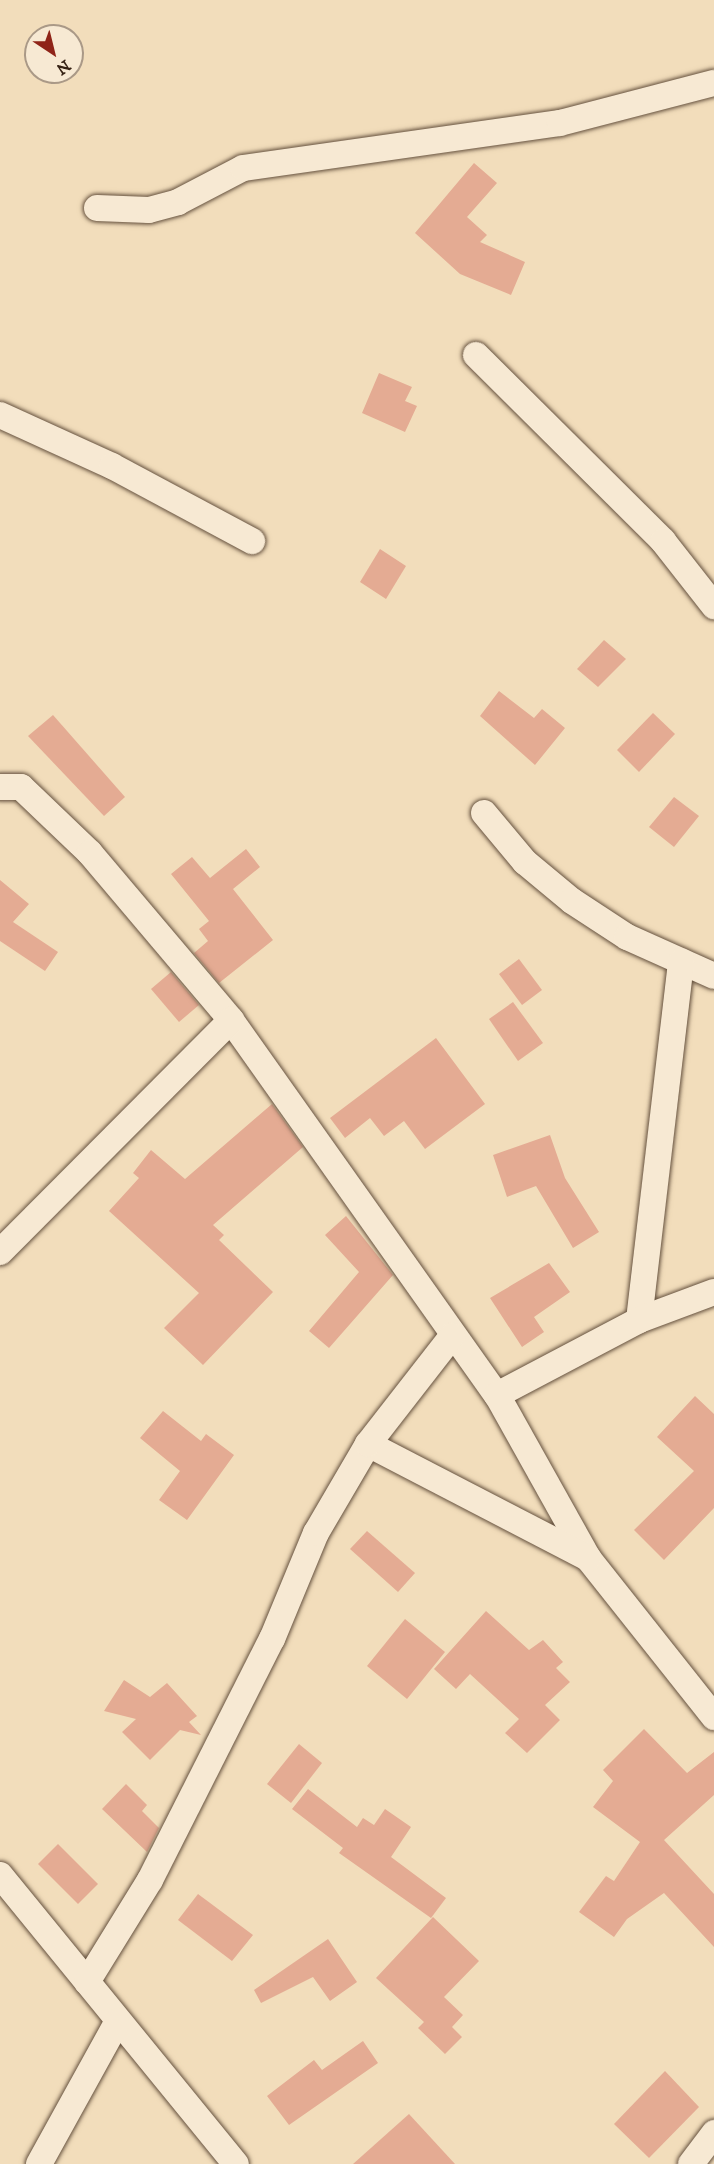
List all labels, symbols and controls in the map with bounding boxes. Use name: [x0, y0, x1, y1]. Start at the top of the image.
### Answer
north arrow: [24, 24, 84, 84]
text: N: [52, 55, 74, 79]

